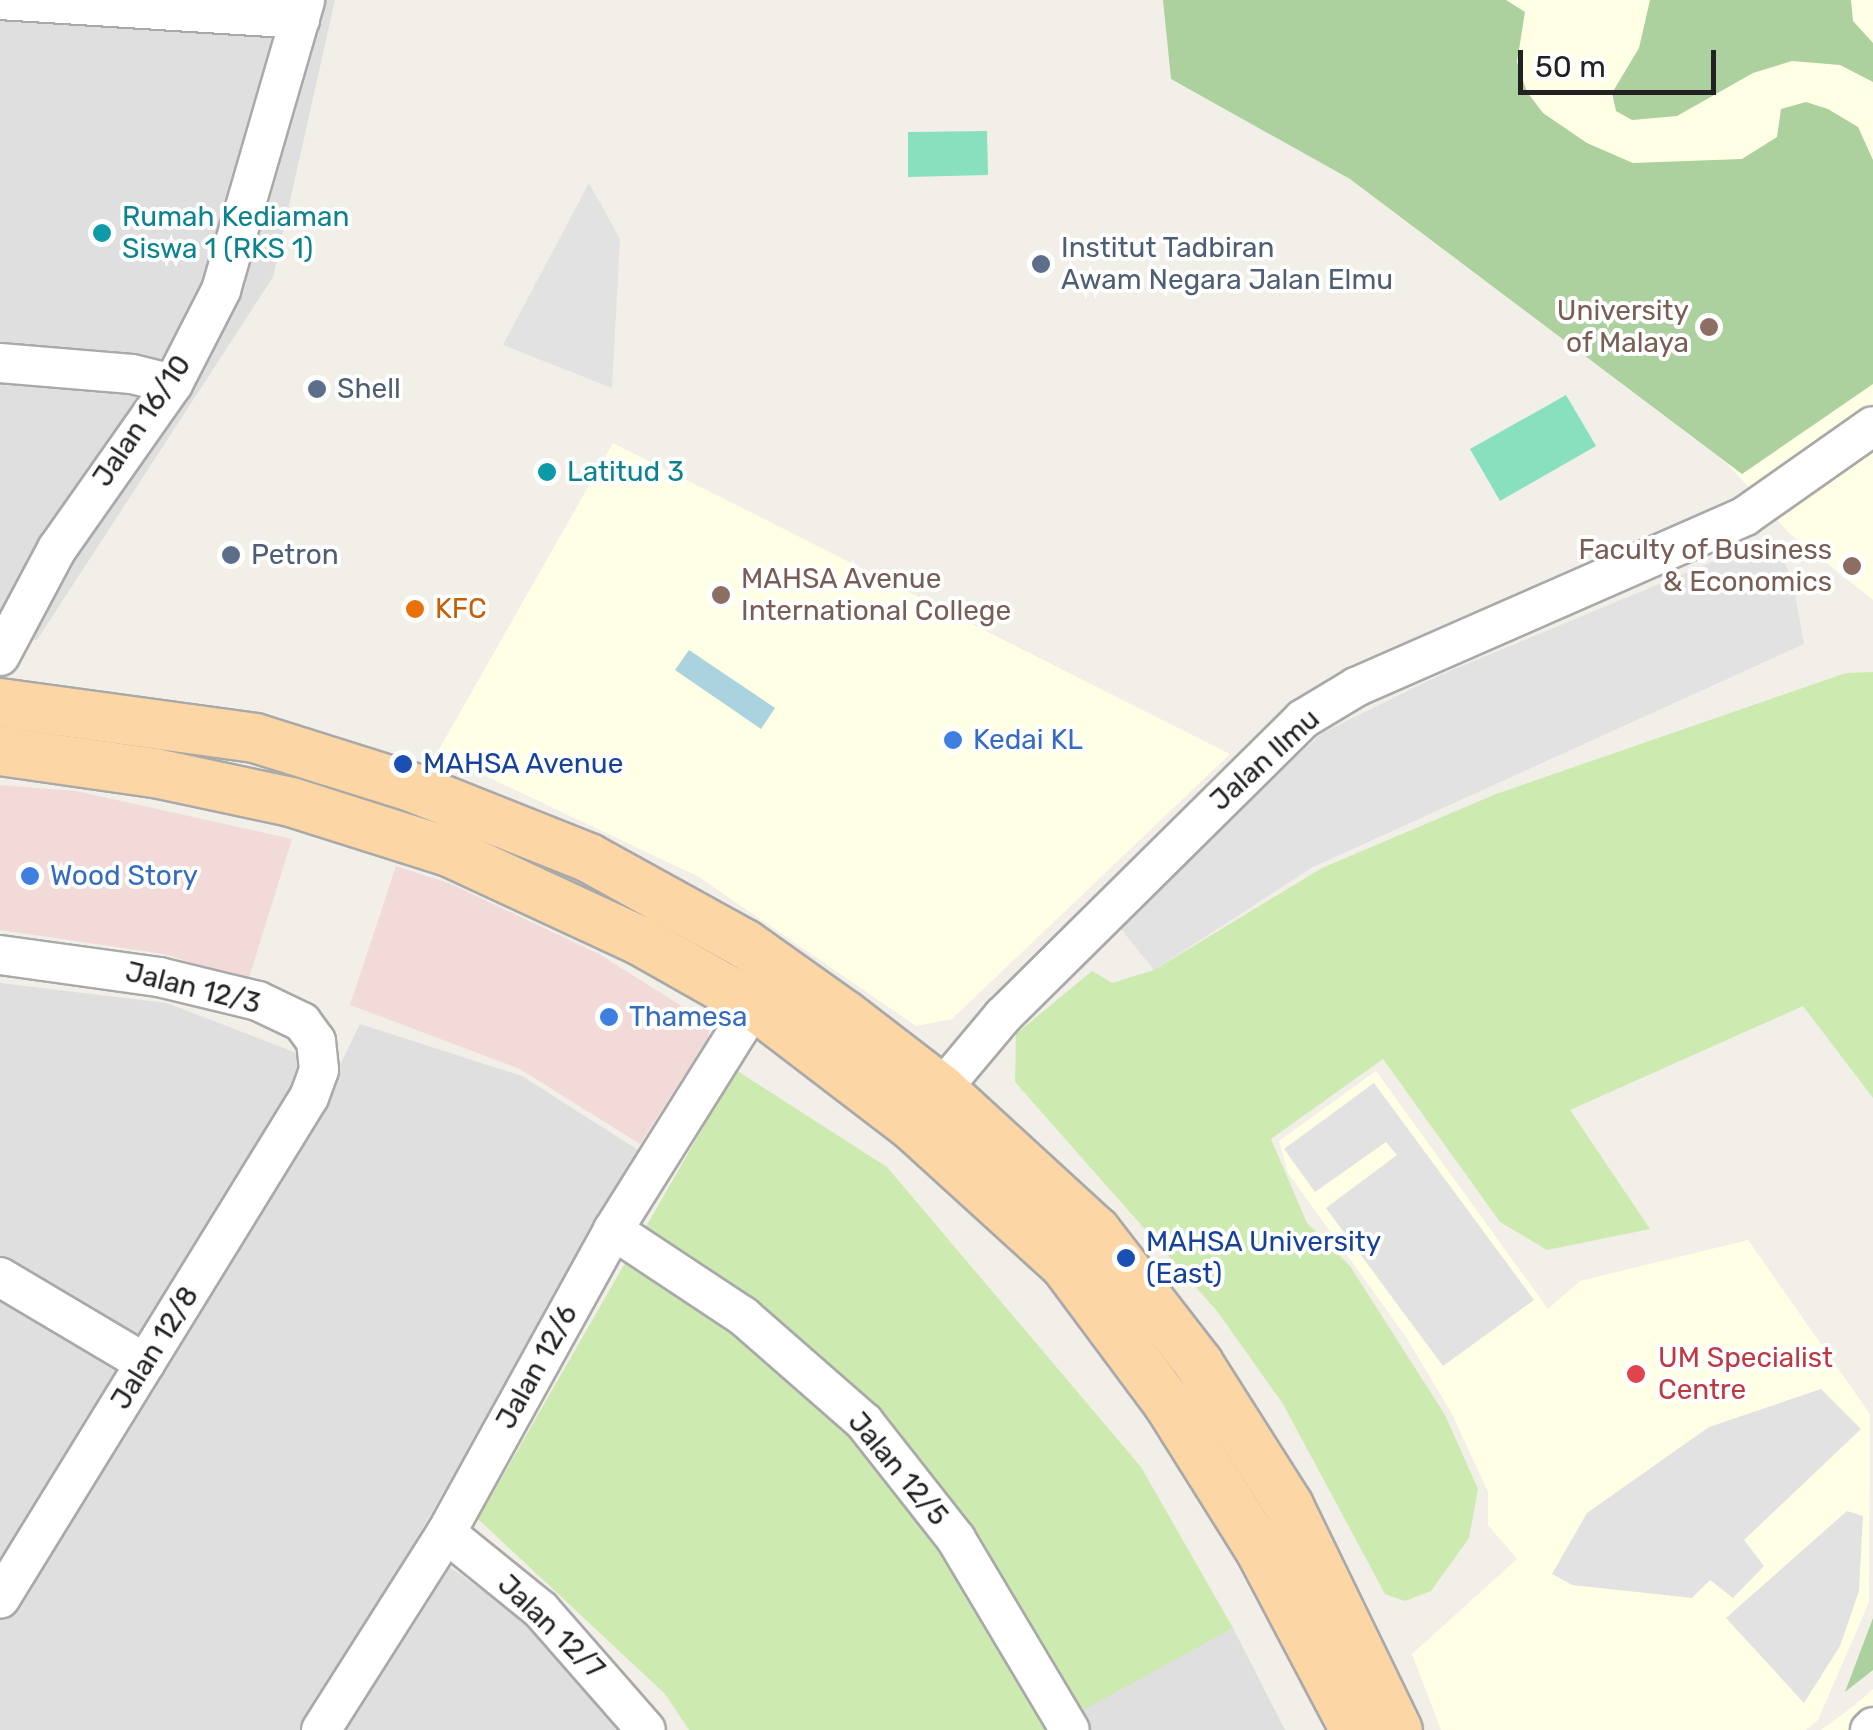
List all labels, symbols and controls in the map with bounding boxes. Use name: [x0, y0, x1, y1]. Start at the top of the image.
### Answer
scale bar: [1523, 30, 1720, 92]
text: 50 m: [1535, 49, 1606, 85]
place label: Rumah Kediaman Siswa 1 (RKS 1): [122, 200, 349, 266]
marker: Rumah Kediaman Siswa 1 (RKS 1): [91, 222, 113, 244]
place label: Institut Tadbiran Awam Negara Jalan Elmu: [1061, 231, 1393, 297]
marker: Institut Tadbiran Awam Negara Jalan Elmu: [1030, 253, 1052, 275]
place label: University of Malaya: [1557, 294, 1689, 360]
marker: University of Malaya: [1698, 316, 1720, 338]
street label: Jalan 16/10: [86, 349, 198, 493]
place label: Shell: [337, 372, 401, 406]
marker: Shell: [306, 378, 328, 400]
place label: Latitud 3: [567, 455, 684, 489]
marker: Latitud 3: [536, 461, 558, 483]
place label: Faculty of Business & Economics: [1577, 533, 1832, 599]
place label: Petron: [251, 538, 339, 572]
marker: Petron: [220, 544, 242, 566]
marker: Faculty of Business & Economics: [1841, 555, 1863, 577]
place label: MAHSA Avenue International College: [741, 562, 1011, 628]
marker: MAHSA Avenue International College: [710, 584, 732, 606]
place label: KFC: [435, 592, 487, 626]
marker: KFC: [404, 598, 426, 620]
street label: Jalan Ilmu: [1203, 702, 1327, 818]
place label: Kedai KL: [973, 723, 1083, 757]
marker: Kedai KL: [942, 729, 964, 751]
place label: MAHSA Avenue: [423, 747, 625, 781]
marker: MAHSA Avenue: [392, 753, 414, 775]
place label: Wood Story: [50, 859, 198, 893]
marker: Wood Story: [19, 865, 41, 887]
street label: Jalan 12/3: [122, 955, 264, 1021]
place label: Thamesa: [629, 1000, 747, 1034]
marker: Thamesa: [598, 1006, 620, 1028]
place label: MAHSA University (East): [1146, 1225, 1382, 1291]
marker: MAHSA University (East): [1115, 1247, 1137, 1269]
street label: Jalan 12/8: [104, 1280, 206, 1416]
street label: Jalan 12/6: [489, 1299, 585, 1435]
place label: UM Specialist Centre: [1658, 1341, 1833, 1407]
marker: UM Specialist Centre: [1623, 1361, 1649, 1387]
street label: Jalan 12/5: [841, 1405, 955, 1533]
street label: Jalan 12/7: [491, 1568, 611, 1686]

